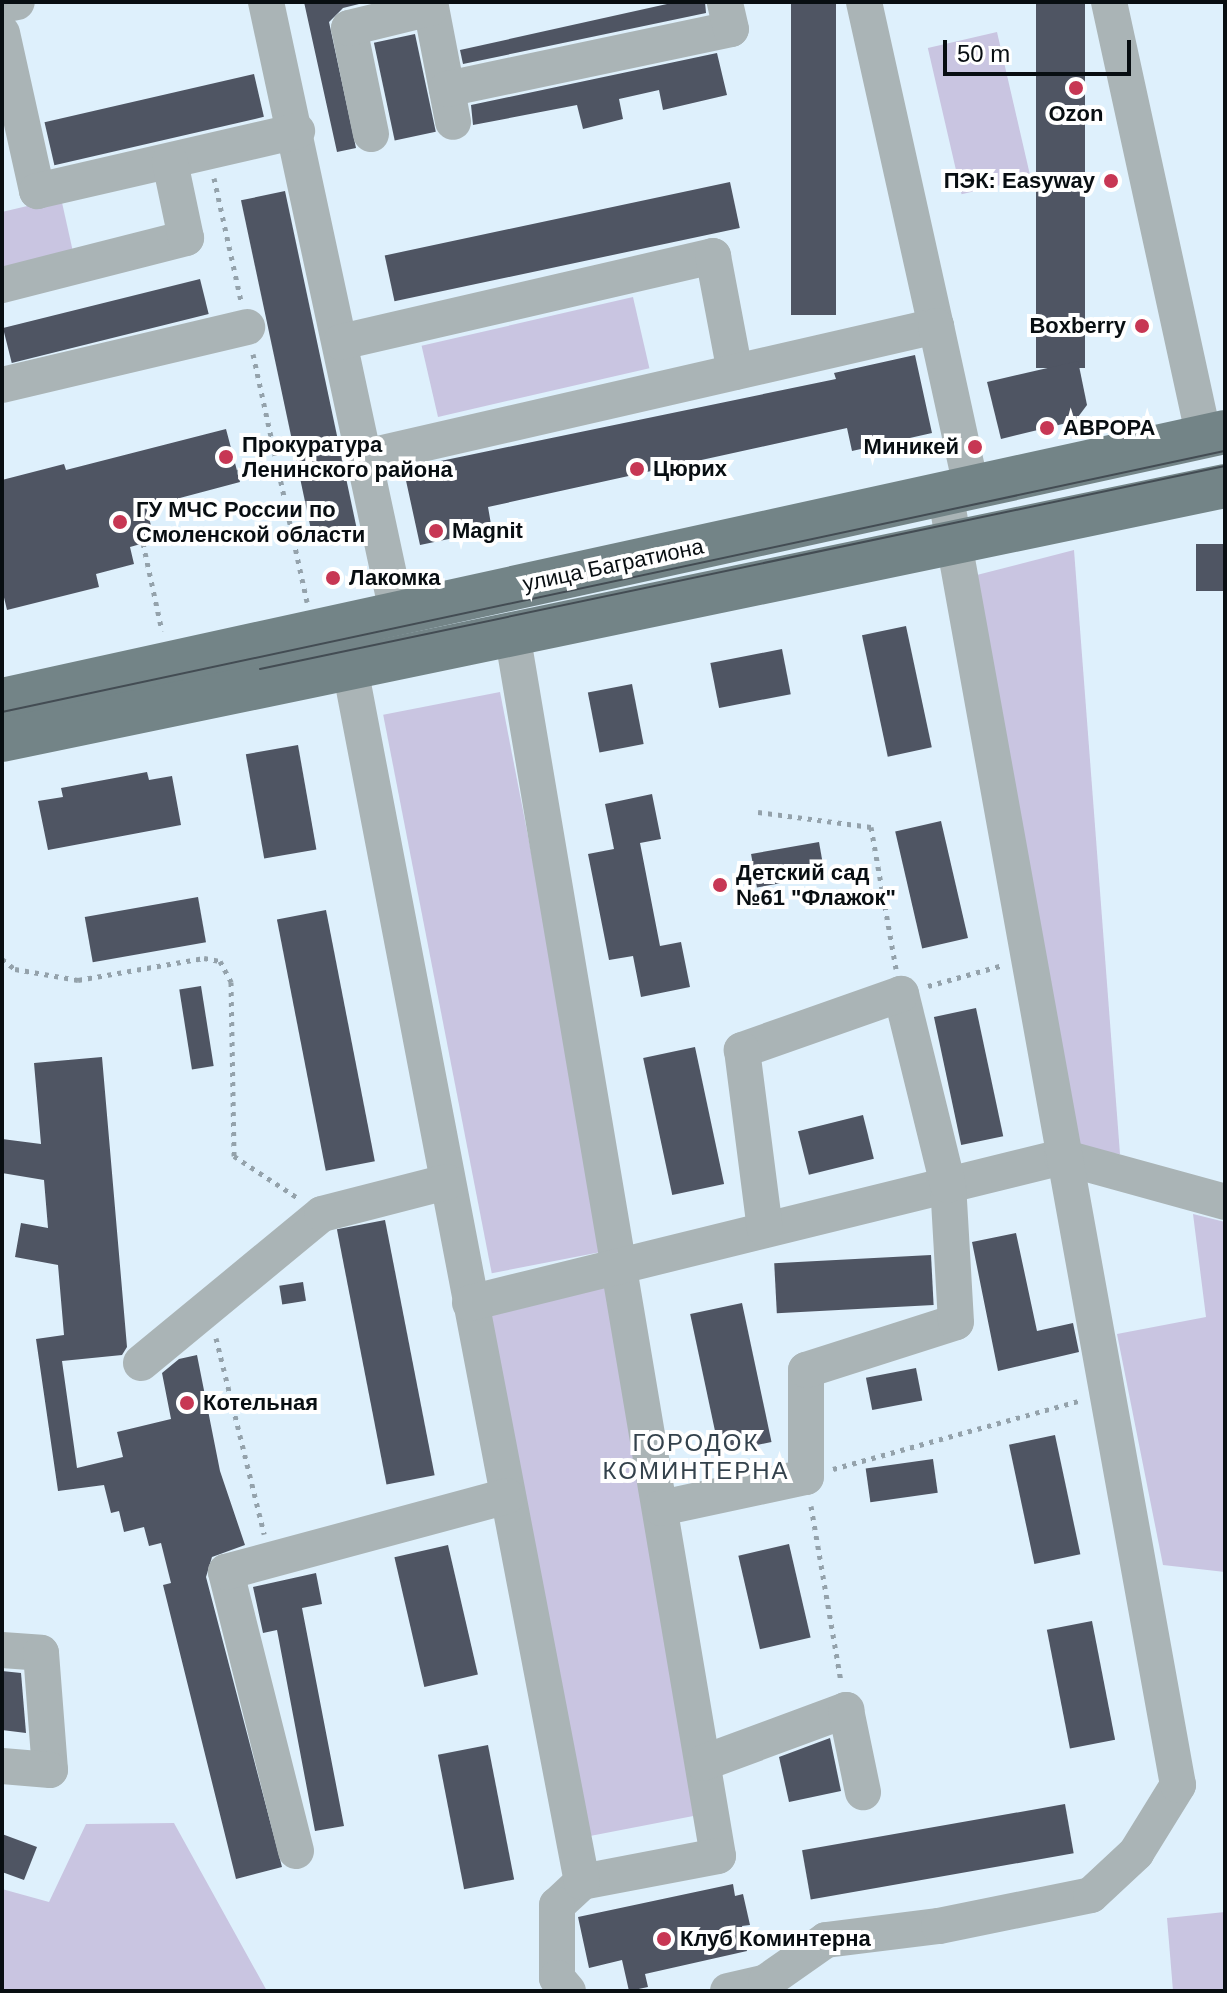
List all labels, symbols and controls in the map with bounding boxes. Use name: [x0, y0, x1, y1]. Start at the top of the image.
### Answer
scale bar: [947, 24, 1135, 74]
text: 50 m: [957, 40, 1010, 67]
marker: Ozon: [1067, 79, 1085, 97]
place label: Ozon: [1049, 101, 1103, 127]
place label: ПЭК: Easyway: [944, 168, 1095, 194]
marker: ПЭК: Easyway: [1102, 172, 1120, 190]
place label: Boxberry: [1029, 313, 1126, 339]
marker: Boxberry: [1133, 317, 1151, 335]
place label: ABPOPA: [1063, 415, 1155, 441]
marker: ABPOPA: [1038, 419, 1056, 437]
place label: Прокуратура Ленинского района: [242, 431, 453, 482]
place label: Миникей: [864, 434, 959, 460]
marker: Миникей: [966, 438, 984, 456]
marker: Прокуратура Ленинского района: [217, 448, 235, 466]
place label: Цюрих: [653, 456, 727, 482]
marker: Цюрих: [628, 460, 646, 478]
place label: ГУ МЧС России по Смоленской области: [136, 496, 365, 548]
marker: ГУ МЧС России по Смоленской области: [111, 513, 129, 531]
place label: Magnit: [452, 518, 523, 544]
marker: Magnit: [427, 522, 445, 540]
street label: улица Багратиона: [520, 533, 706, 597]
place label: Лакомка: [349, 565, 441, 591]
marker: Лакомка: [324, 569, 342, 587]
place label: Детский сад №61 "Флажок": [736, 859, 896, 910]
marker: Детский сад №61 "Флажок": [711, 876, 729, 894]
place label: Котельная: [203, 1390, 318, 1416]
marker: Котельная: [178, 1394, 196, 1412]
district label: ГОРОДОК КОМИНТЕРНА: [603, 1429, 789, 1485]
place label: Клуб Коминтерна: [680, 1926, 871, 1952]
marker: Клуб Коминтерна: [655, 1930, 673, 1948]

